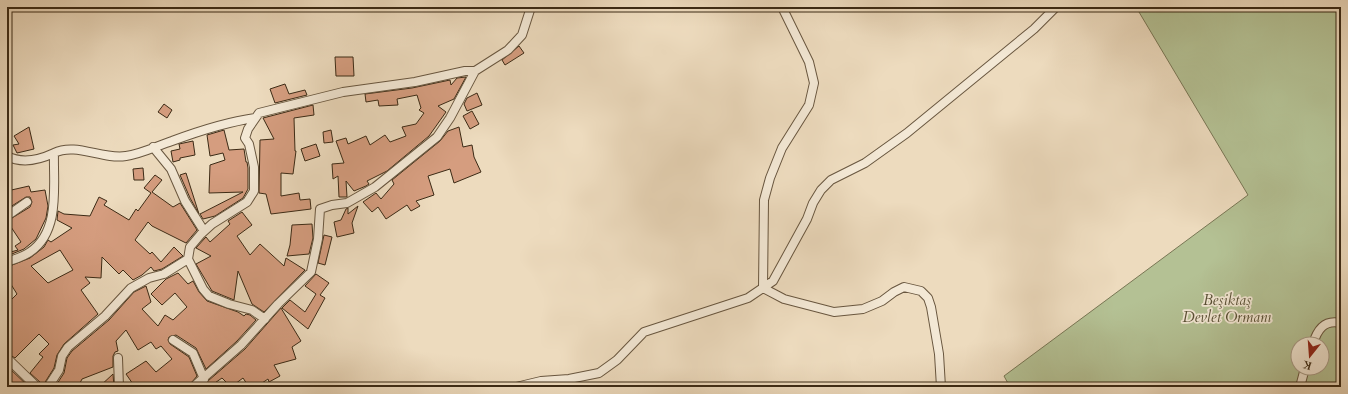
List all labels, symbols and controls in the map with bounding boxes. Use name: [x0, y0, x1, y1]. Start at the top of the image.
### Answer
park label: Beşiktaş Devlet Ormanı: [1183, 290, 1271, 327]
north arrow: [1290, 336, 1330, 376]
text: K: [1301, 357, 1314, 374]

